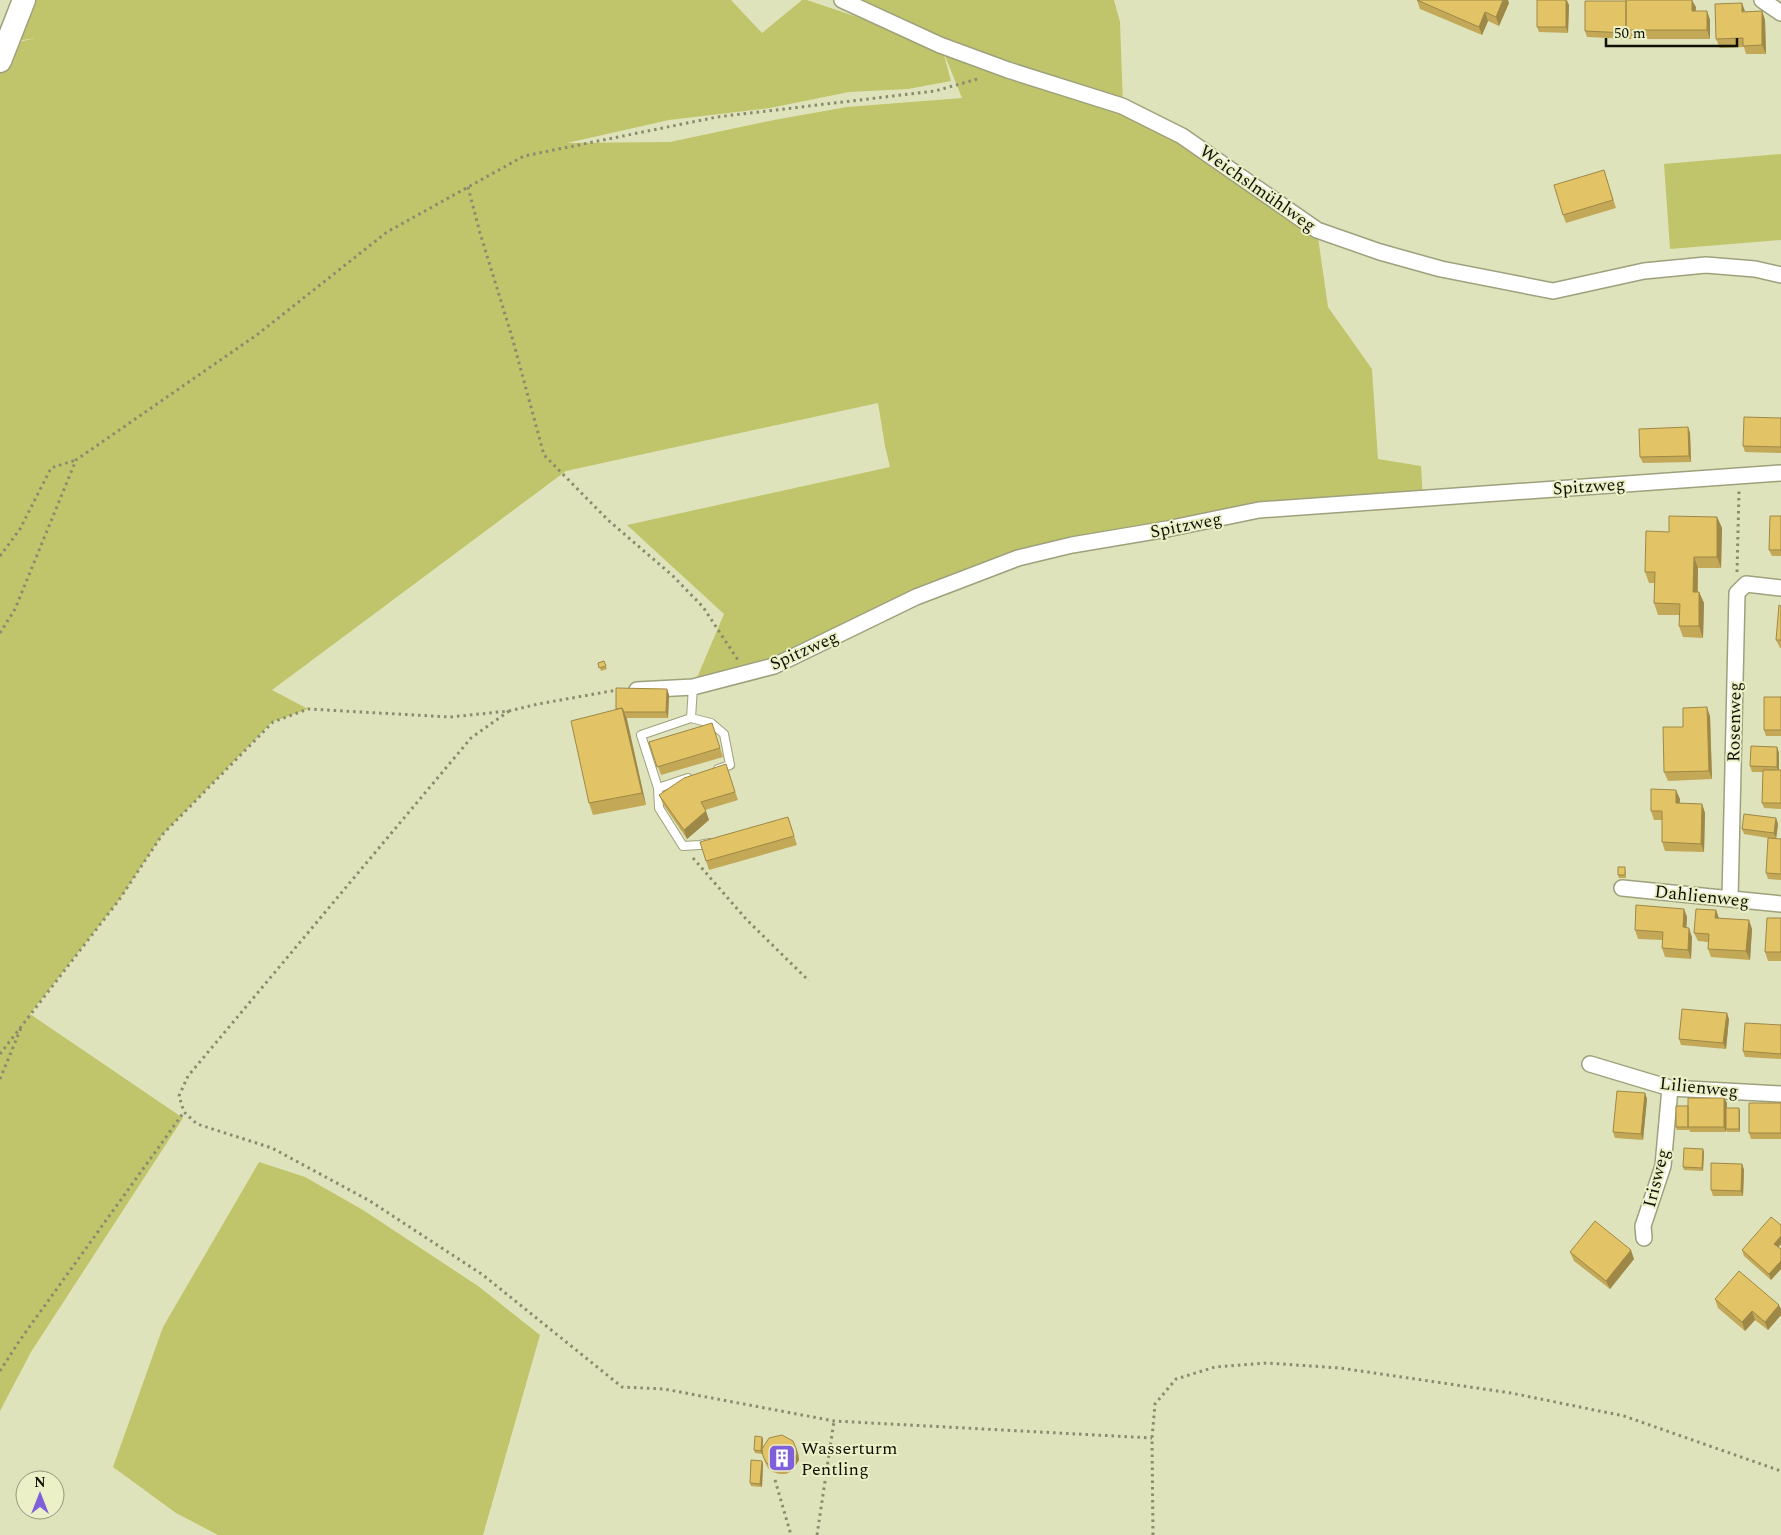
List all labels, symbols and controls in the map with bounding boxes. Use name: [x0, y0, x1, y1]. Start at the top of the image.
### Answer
scale bar: [1606, 15, 1737, 47]
text: 50 m: [1614, 22, 1646, 45]
street label: Weichslmühlweg: [1194, 138, 1322, 239]
street label: Spitzweg: [1552, 471, 1626, 502]
street label: Spitzweg: [1148, 505, 1224, 546]
street label: Spitzweg: [766, 623, 843, 678]
street label: Rosenweg: [1720, 682, 1749, 762]
street label: Dahlienweg: [1653, 878, 1751, 915]
street label: Lilienweg: [1658, 1070, 1740, 1105]
street label: Irisweg: [1636, 1146, 1677, 1210]
place label: Wasserturm Pentling: [801, 1435, 897, 1483]
building icon: Wasserturm Pentling: [767, 1443, 797, 1473]
north arrow: [15, 1470, 65, 1520]
text: N: [34, 1472, 46, 1493]

